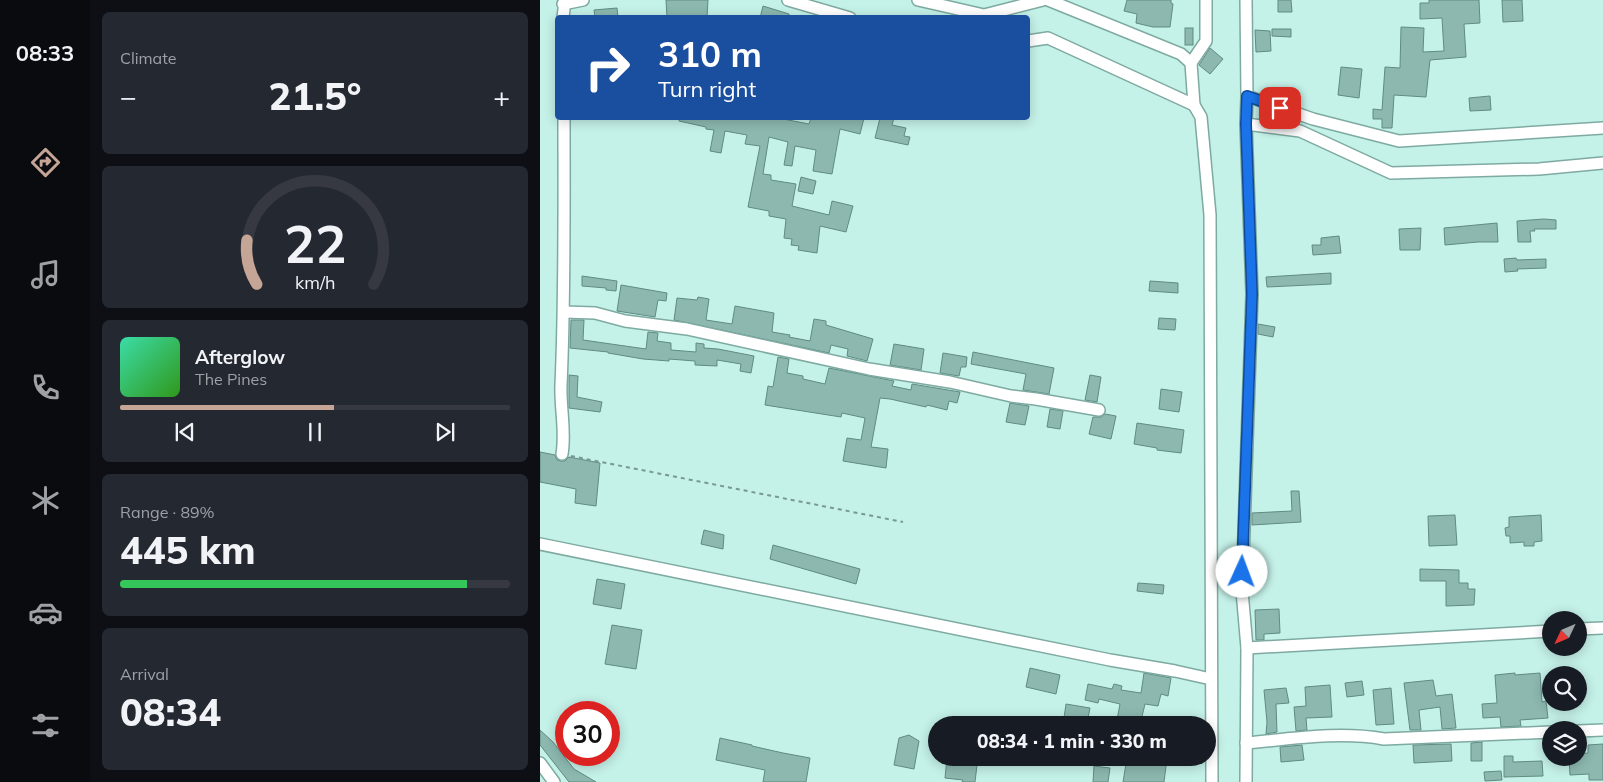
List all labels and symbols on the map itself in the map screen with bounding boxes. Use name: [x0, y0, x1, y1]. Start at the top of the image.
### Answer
pin: [1259, 87, 1301, 129]
position arrow: [1215, 545, 1267, 597]
north arrow: [1542, 611, 1588, 656]
speed limit sign: 30: [555, 701, 620, 766]

